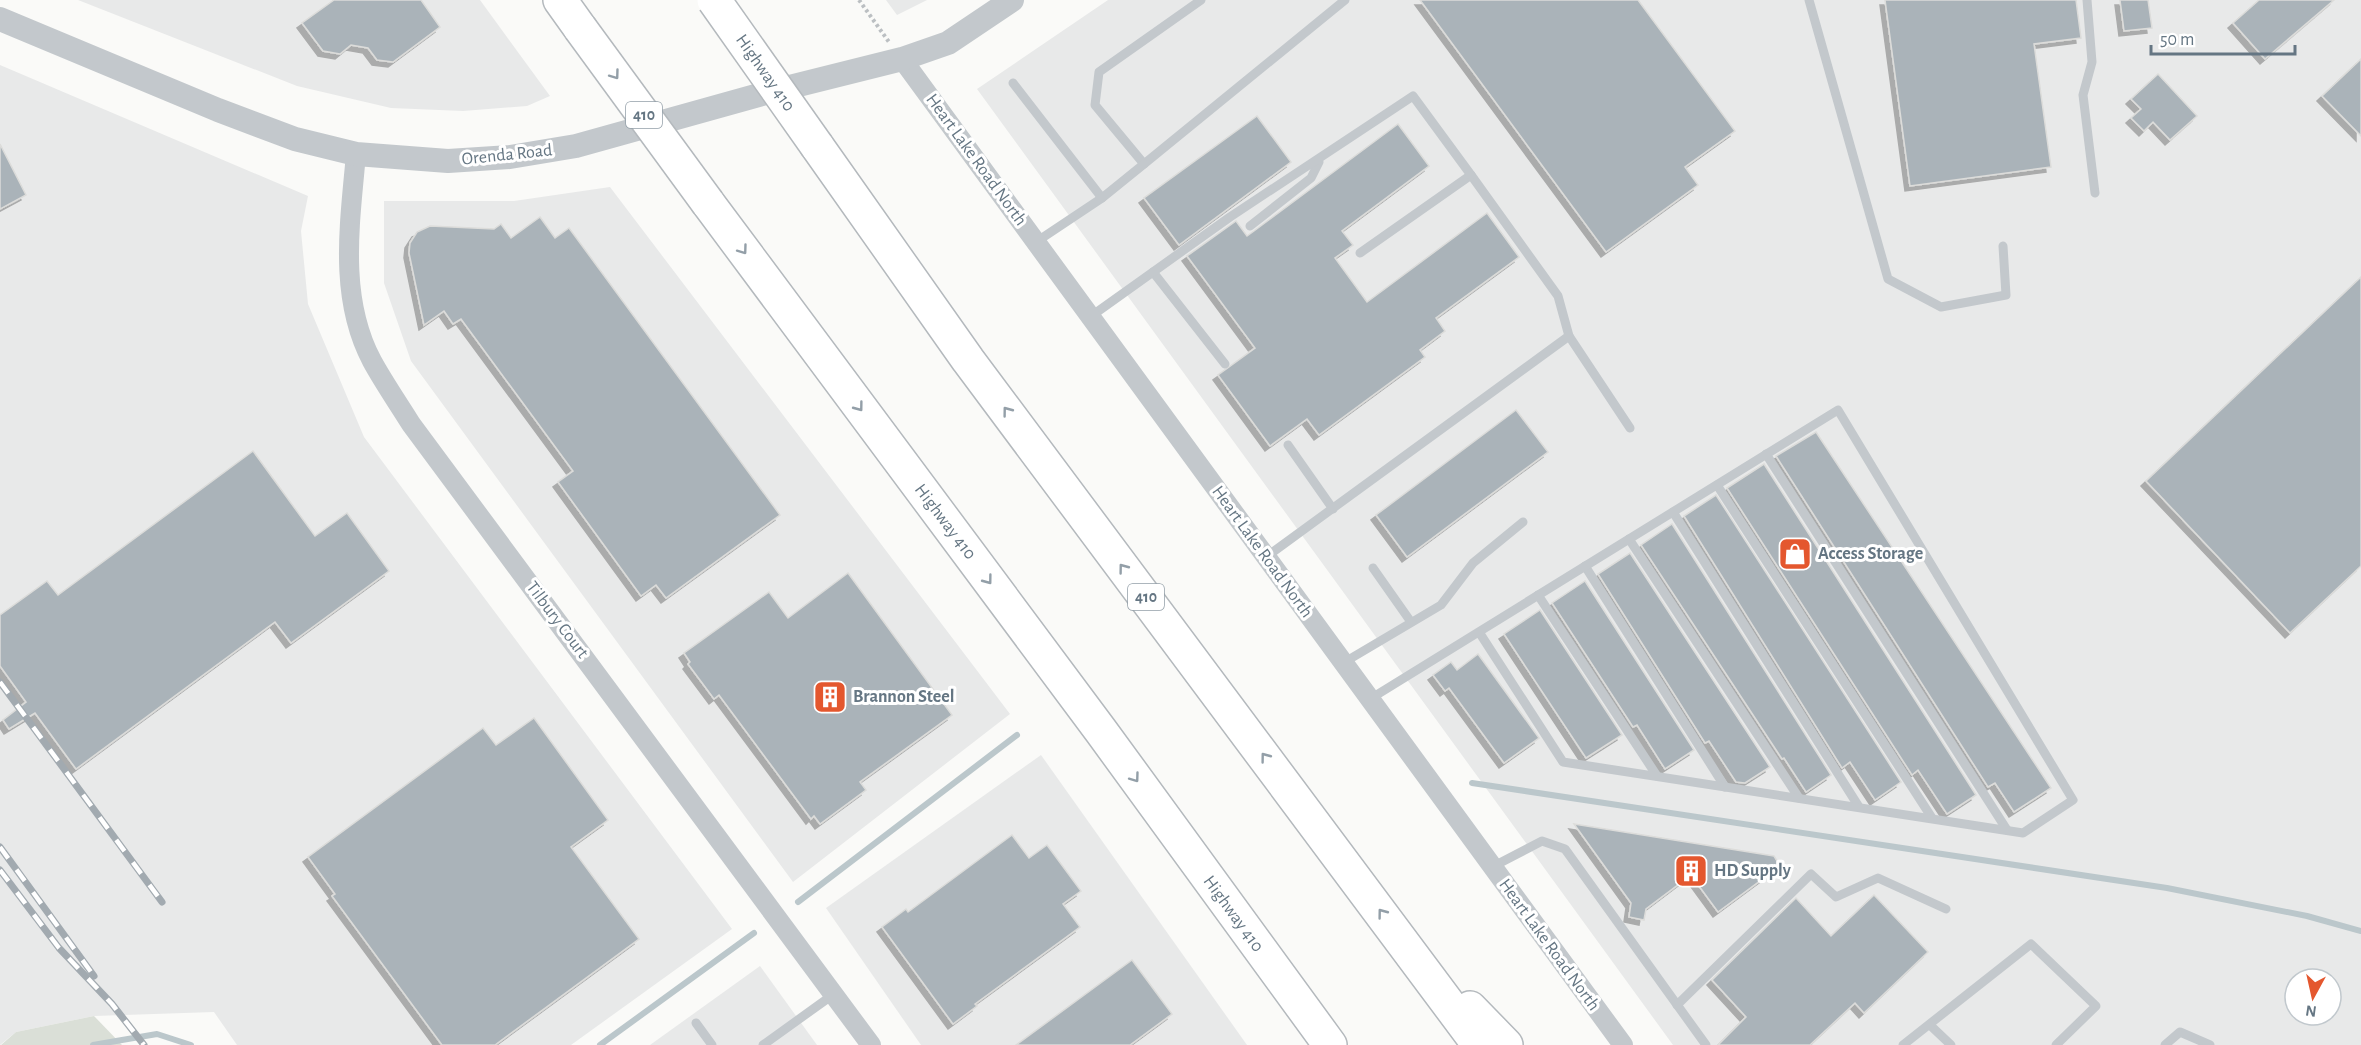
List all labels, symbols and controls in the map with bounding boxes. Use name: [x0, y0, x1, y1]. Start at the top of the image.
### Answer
scale bar: [2151, 18, 2295, 56]
street label: Highway 410: [732, 31, 798, 115]
text: 50 m: [2160, 31, 2194, 49]
one-way arrow: [607, 68, 618, 79]
street label: Heart Lake Road North: [922, 91, 1030, 229]
road number: 410: [626, 102, 662, 128]
street label: Orenda Road: [461, 141, 553, 169]
one-way arrow: [736, 244, 747, 255]
one-way arrow: [852, 400, 863, 411]
one-way arrow: [1003, 407, 1014, 418]
street label: Highway 410: [911, 481, 979, 563]
street label: Heart Lake Road North: [1208, 483, 1316, 621]
shop icon: Access Storage: [1777, 536, 1813, 572]
place label: Access Storage: [1818, 545, 1923, 563]
one-way arrow: [1120, 563, 1131, 574]
one-way arrow: [981, 573, 992, 584]
street label: Tilbury Court: [522, 578, 592, 662]
road number: 410: [1128, 584, 1164, 610]
building icon: Brannon Steel: [812, 679, 848, 715]
place label: Brannon Steel: [853, 688, 954, 706]
one-way arrow: [1262, 753, 1273, 764]
one-way arrow: [1128, 772, 1139, 783]
building icon: HD Supply: [1673, 853, 1709, 889]
place label: HD Supply: [1714, 862, 1792, 880]
street label: Highway 410: [1199, 873, 1267, 955]
street label: Heart Lake Road North: [1495, 876, 1603, 1014]
one-way arrow: [1379, 909, 1390, 920]
north arrow: [2283, 967, 2343, 1027]
text: N: [2304, 1002, 2318, 1020]

